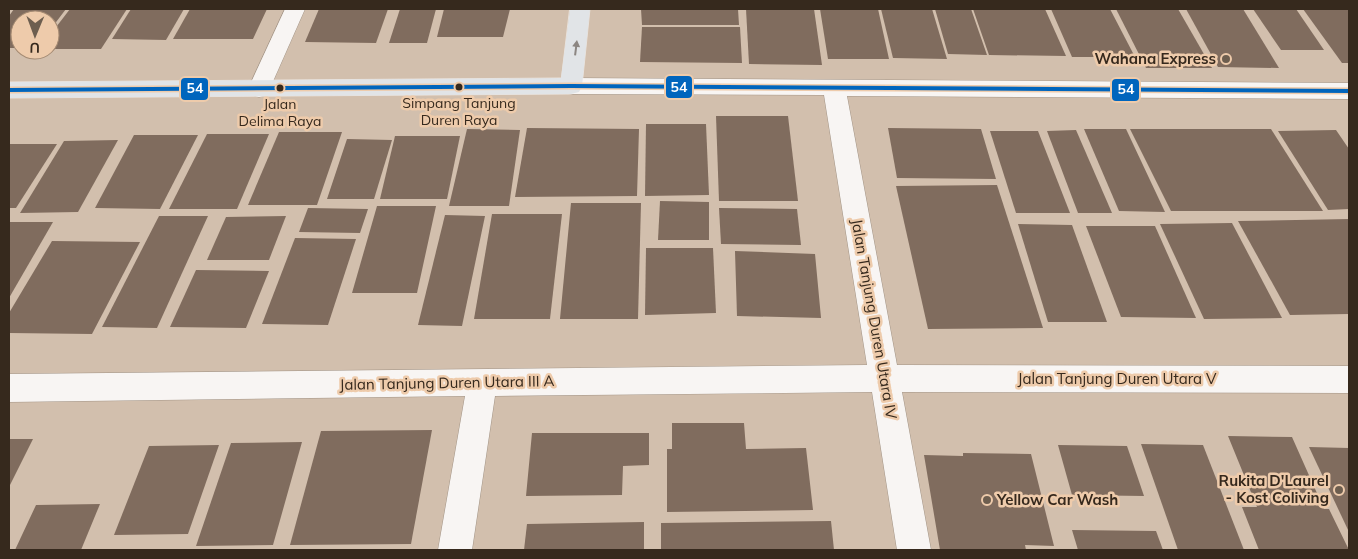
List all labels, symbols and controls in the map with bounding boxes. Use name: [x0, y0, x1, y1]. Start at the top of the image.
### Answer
north arrow: [10, 10, 60, 60]
text: U: [29, 39, 40, 57]
one-way arrow: [572, 39, 580, 55]
place label: Wahana Express: [1094, 49, 1216, 68]
marker: Wahana Express: [1220, 53, 1232, 65]
line badge: 54: [665, 75, 693, 99]
line badge: 54: [180, 77, 209, 101]
text: 54: [671, 78, 688, 96]
line badge: 54: [1111, 78, 1140, 102]
text: 54: [187, 79, 204, 97]
text: 54: [1118, 80, 1135, 98]
marker: Simpang Tanjung Duren Raya: [454, 82, 464, 92]
marker: Jalan Delima Raya: [275, 83, 285, 93]
place label: Simpang Tanjung Duren Raya: [402, 94, 516, 129]
place label: Jalan Delima Raya: [239, 95, 321, 130]
street label: Jalan Tanjung Duren Utara IV: [848, 217, 902, 421]
street label: Jalan Tanjung Duren Utara V: [1018, 369, 1217, 388]
street label: Jalan Tanjung Duren Utara III A: [339, 371, 555, 394]
place label: Rukita D'Laurel - Kost Coliving: [1219, 471, 1329, 507]
marker: Rukita D'Laurel - Kost Coliving: [1333, 484, 1345, 496]
place label: Yellow Car Wash: [996, 490, 1118, 509]
marker: Yellow Car Wash: [981, 494, 993, 506]

